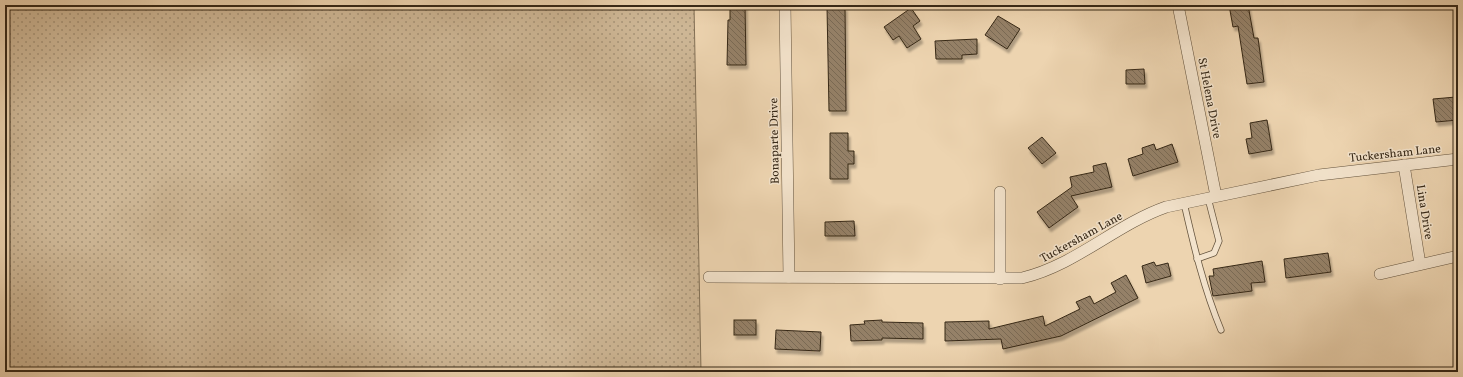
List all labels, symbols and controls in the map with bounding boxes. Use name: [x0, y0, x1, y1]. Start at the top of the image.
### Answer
street label: St Helena Drive: [1193, 56, 1225, 140]
street label: Bonaparte Drive: [766, 97, 784, 184]
street label: Tuckersham Lane: [1348, 141, 1442, 167]
street label: Lina Drive: [1412, 184, 1436, 241]
street label: Tuckersham Lane: [1037, 208, 1126, 267]

